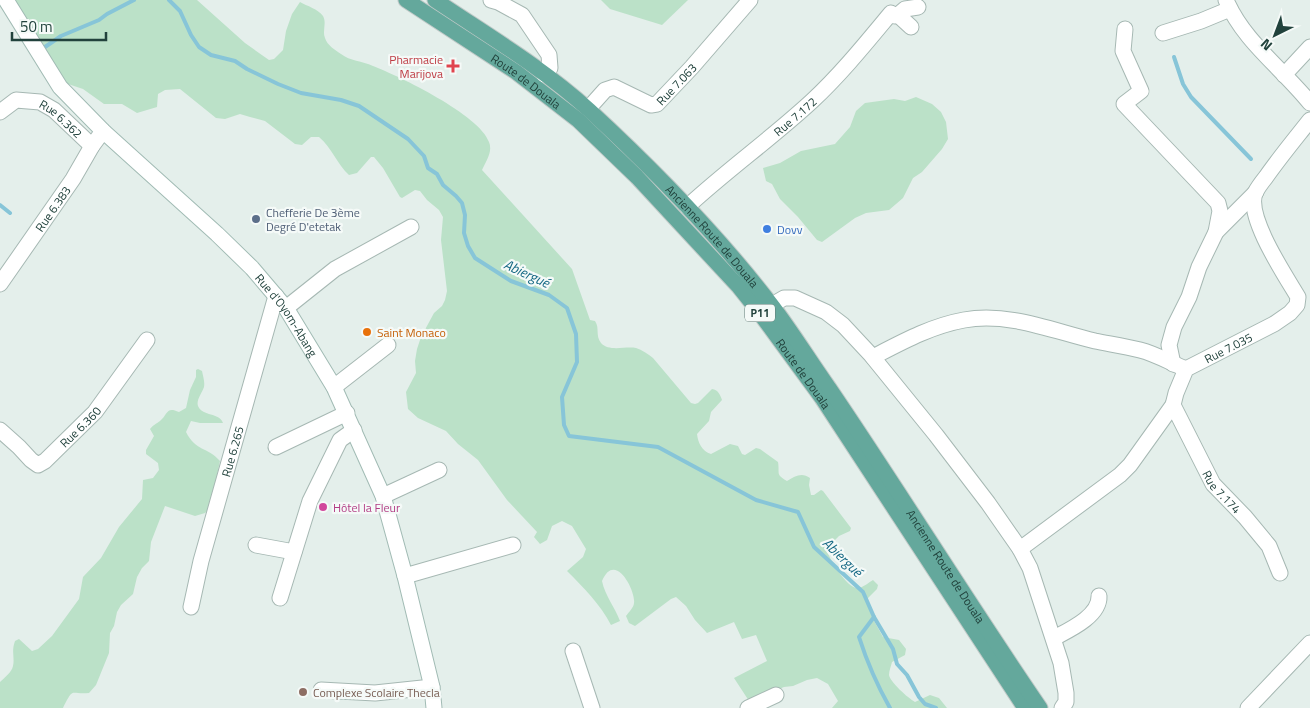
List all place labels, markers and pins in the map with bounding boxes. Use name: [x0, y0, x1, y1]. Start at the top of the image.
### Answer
place label: Pharmacie Marijova: [389, 50, 443, 83]
marker: Pharmacie Marijova: [447, 60, 459, 72]
place label: Chefferie De 3ème Degré D'etetak: [266, 203, 360, 236]
marker: Chefferie De 3ème Degré D'etetak: [250, 213, 262, 225]
place label: Dovv: [777, 220, 803, 239]
marker: Dovv: [761, 223, 773, 235]
place label: Saint Monaco: [377, 323, 446, 342]
marker: Saint Monaco: [361, 326, 373, 338]
place label: Hôtel la Fleur: [333, 498, 400, 517]
marker: Hôtel la Fleur: [317, 501, 329, 513]
place label: Complexe Scolaire Thecla: [313, 683, 440, 702]
marker: Complexe Scolaire Thecla: [297, 686, 309, 698]

